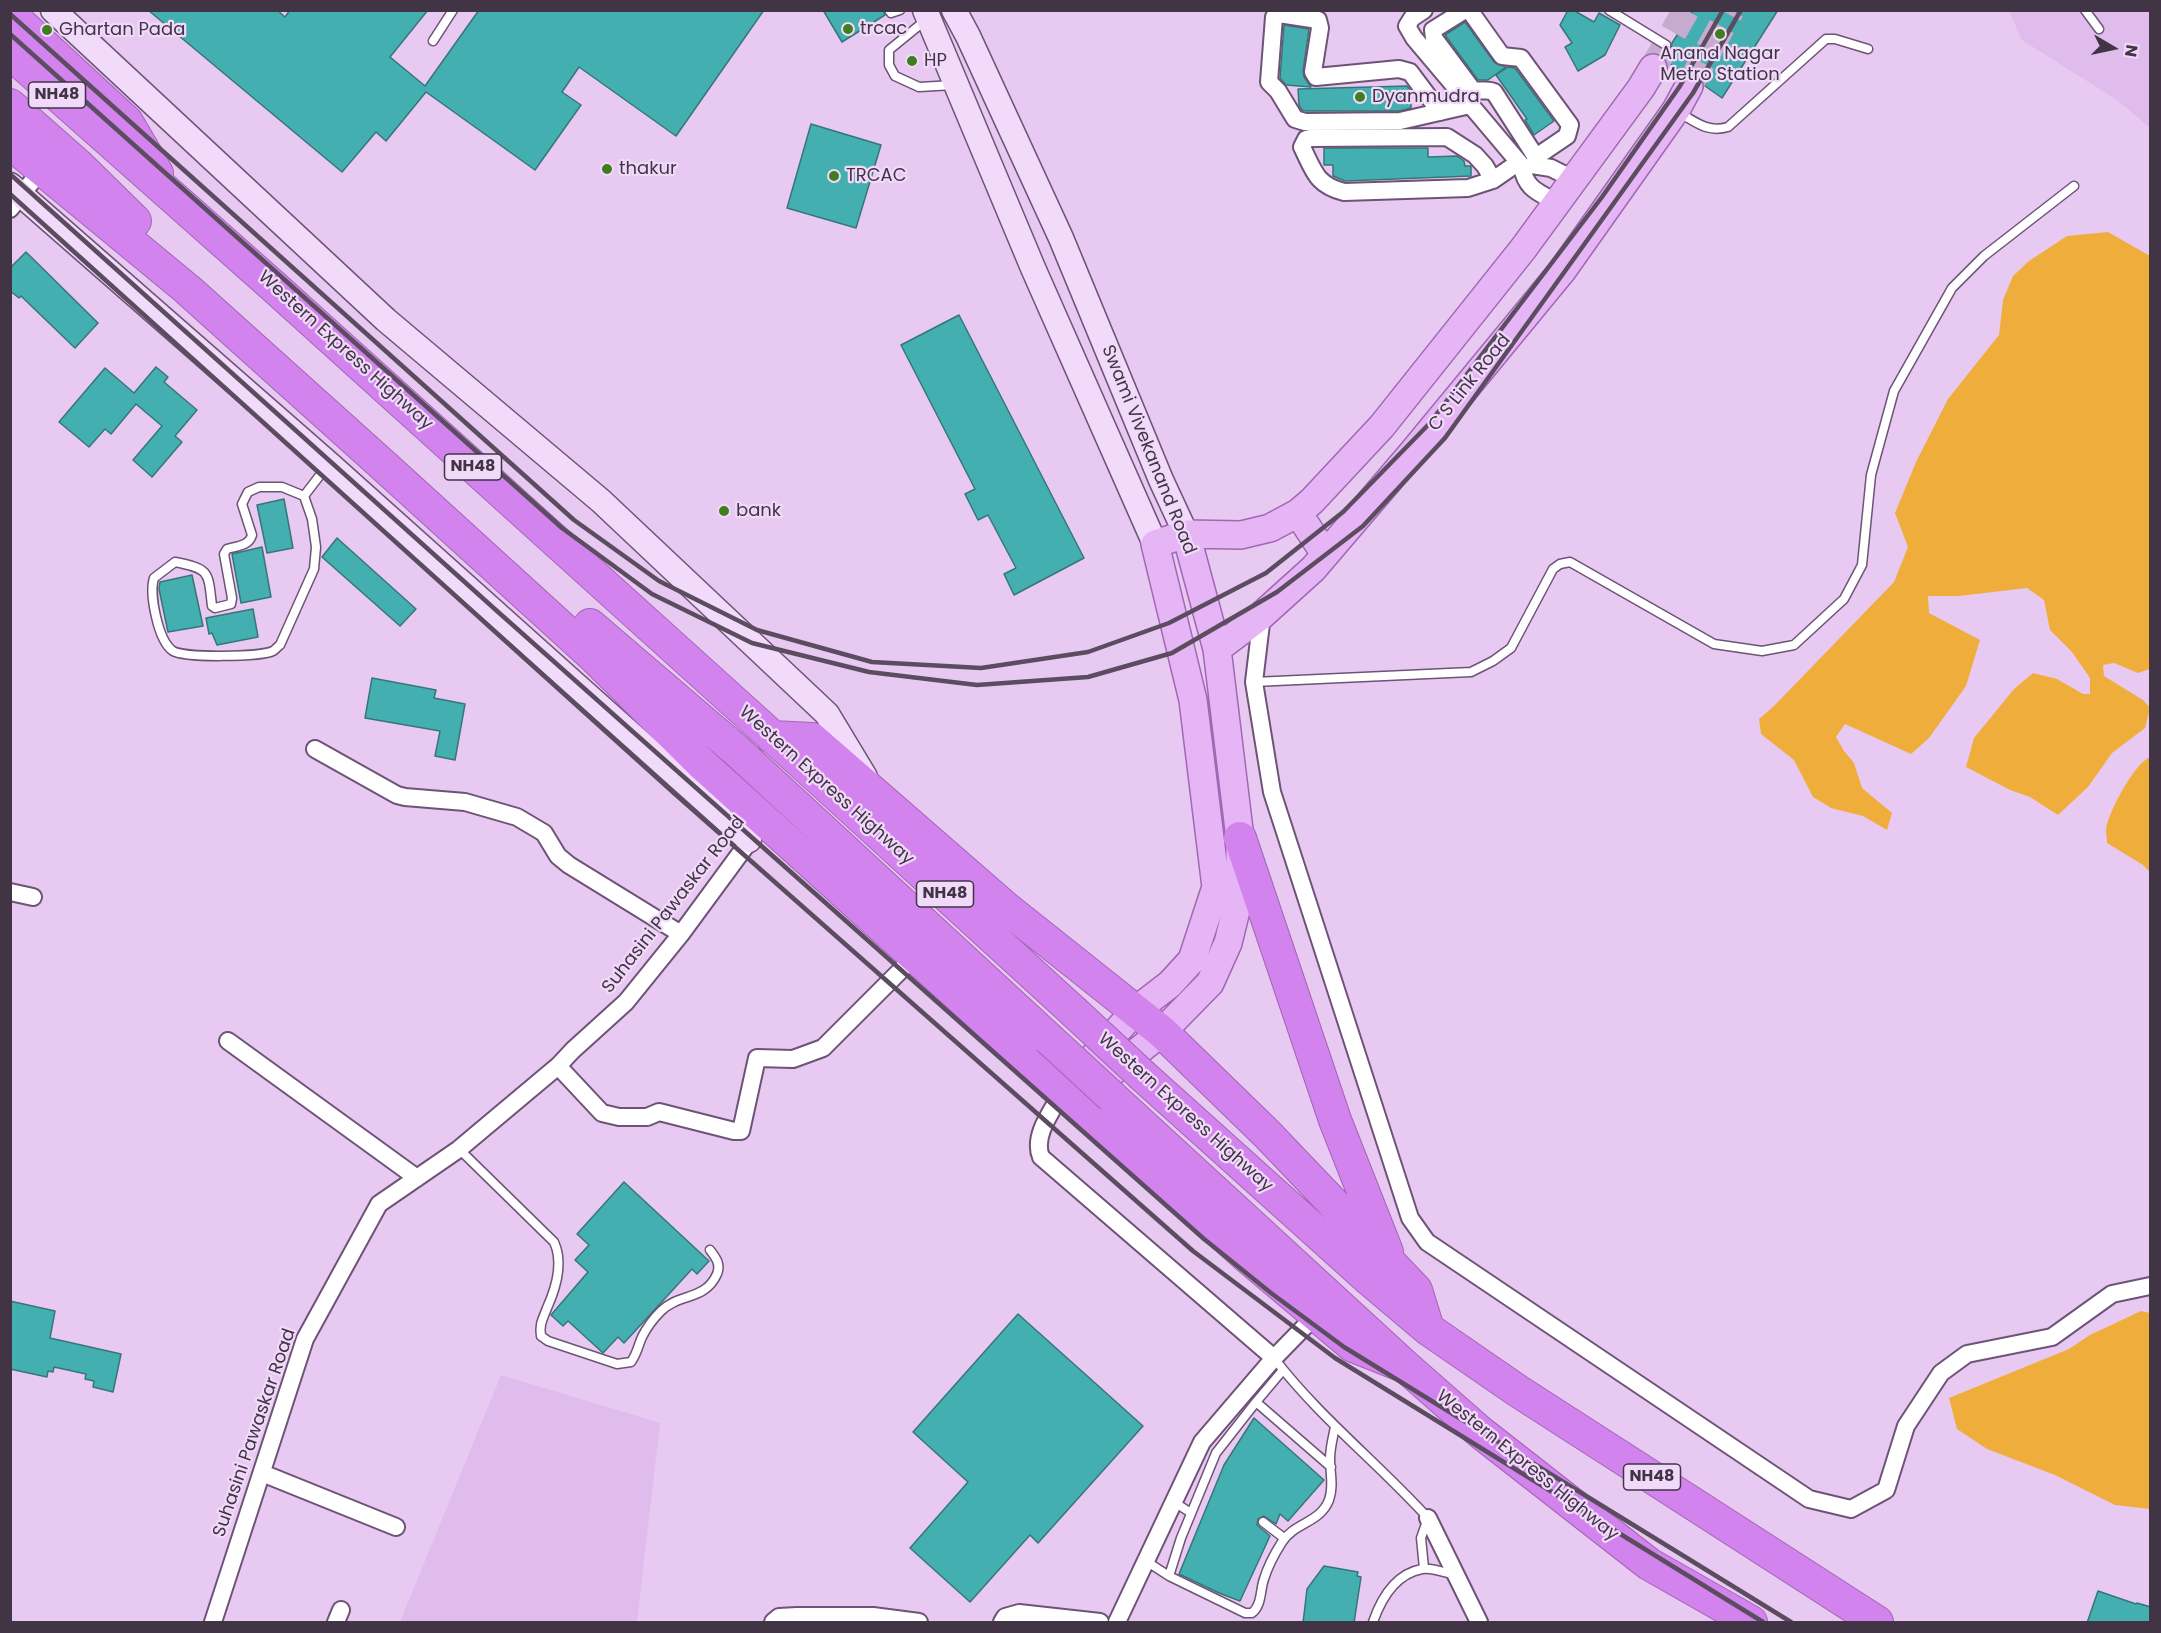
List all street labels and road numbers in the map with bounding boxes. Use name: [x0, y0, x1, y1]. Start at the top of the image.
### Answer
road number: NH48: [28, 82, 86, 108]
street label: Western Express Highway: [253, 267, 437, 435]
street label: C S Link Road: [1424, 330, 1516, 436]
street label: Swami Vivekanand Road: [1096, 342, 1200, 558]
road number: NH48: [444, 454, 502, 480]
street label: Western Express Highway: [734, 702, 918, 870]
street label: Suhasini Pawaskar Road: [598, 812, 750, 998]
road number: NH48: [916, 881, 974, 907]
street label: Western Express Highway: [1093, 1029, 1277, 1197]
street label: Suhasini Pawaskar Road: [209, 1326, 301, 1540]
street label: Western Express Highway: [1432, 1386, 1622, 1546]
road number: NH48: [1624, 1464, 1680, 1490]

